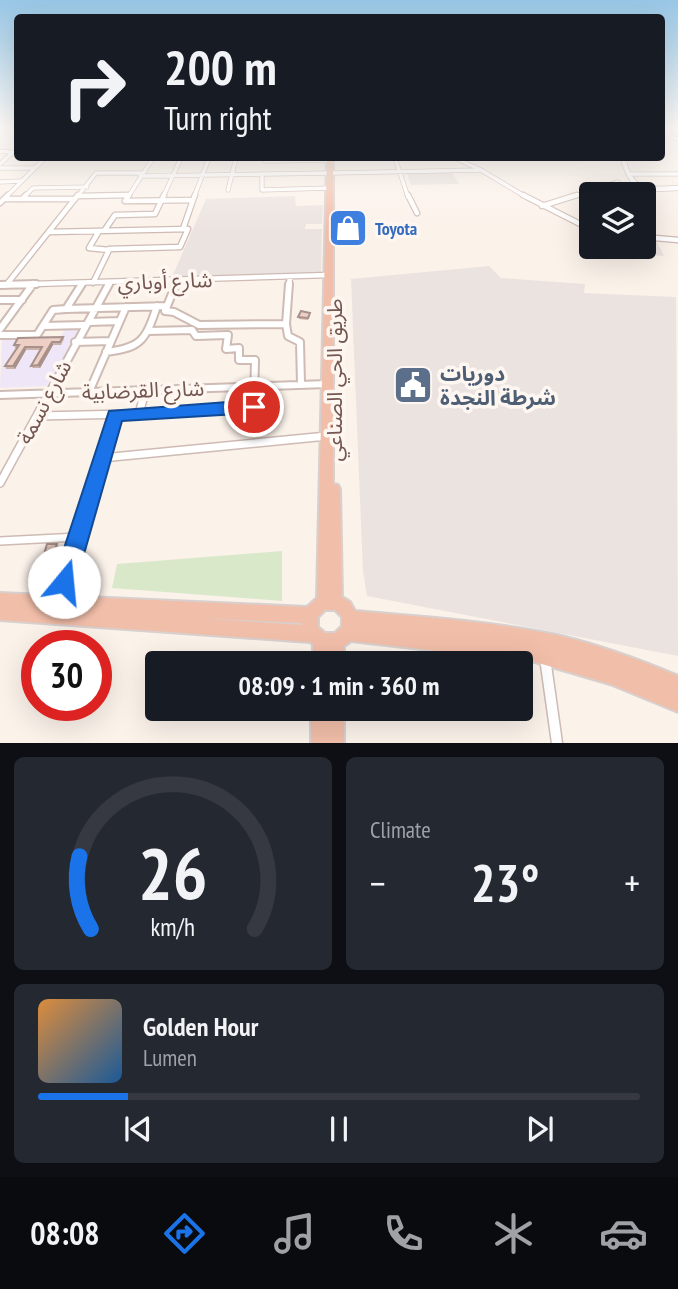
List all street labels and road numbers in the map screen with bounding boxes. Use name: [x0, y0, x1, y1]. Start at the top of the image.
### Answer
street label: شارع أوباري: [117, 266, 213, 299]
street label: طريق الحي الصناعي: [321, 298, 350, 462]
street label: شارع نسمة: [11, 355, 79, 450]
street label: شارع القرضابية: [81, 374, 205, 408]

